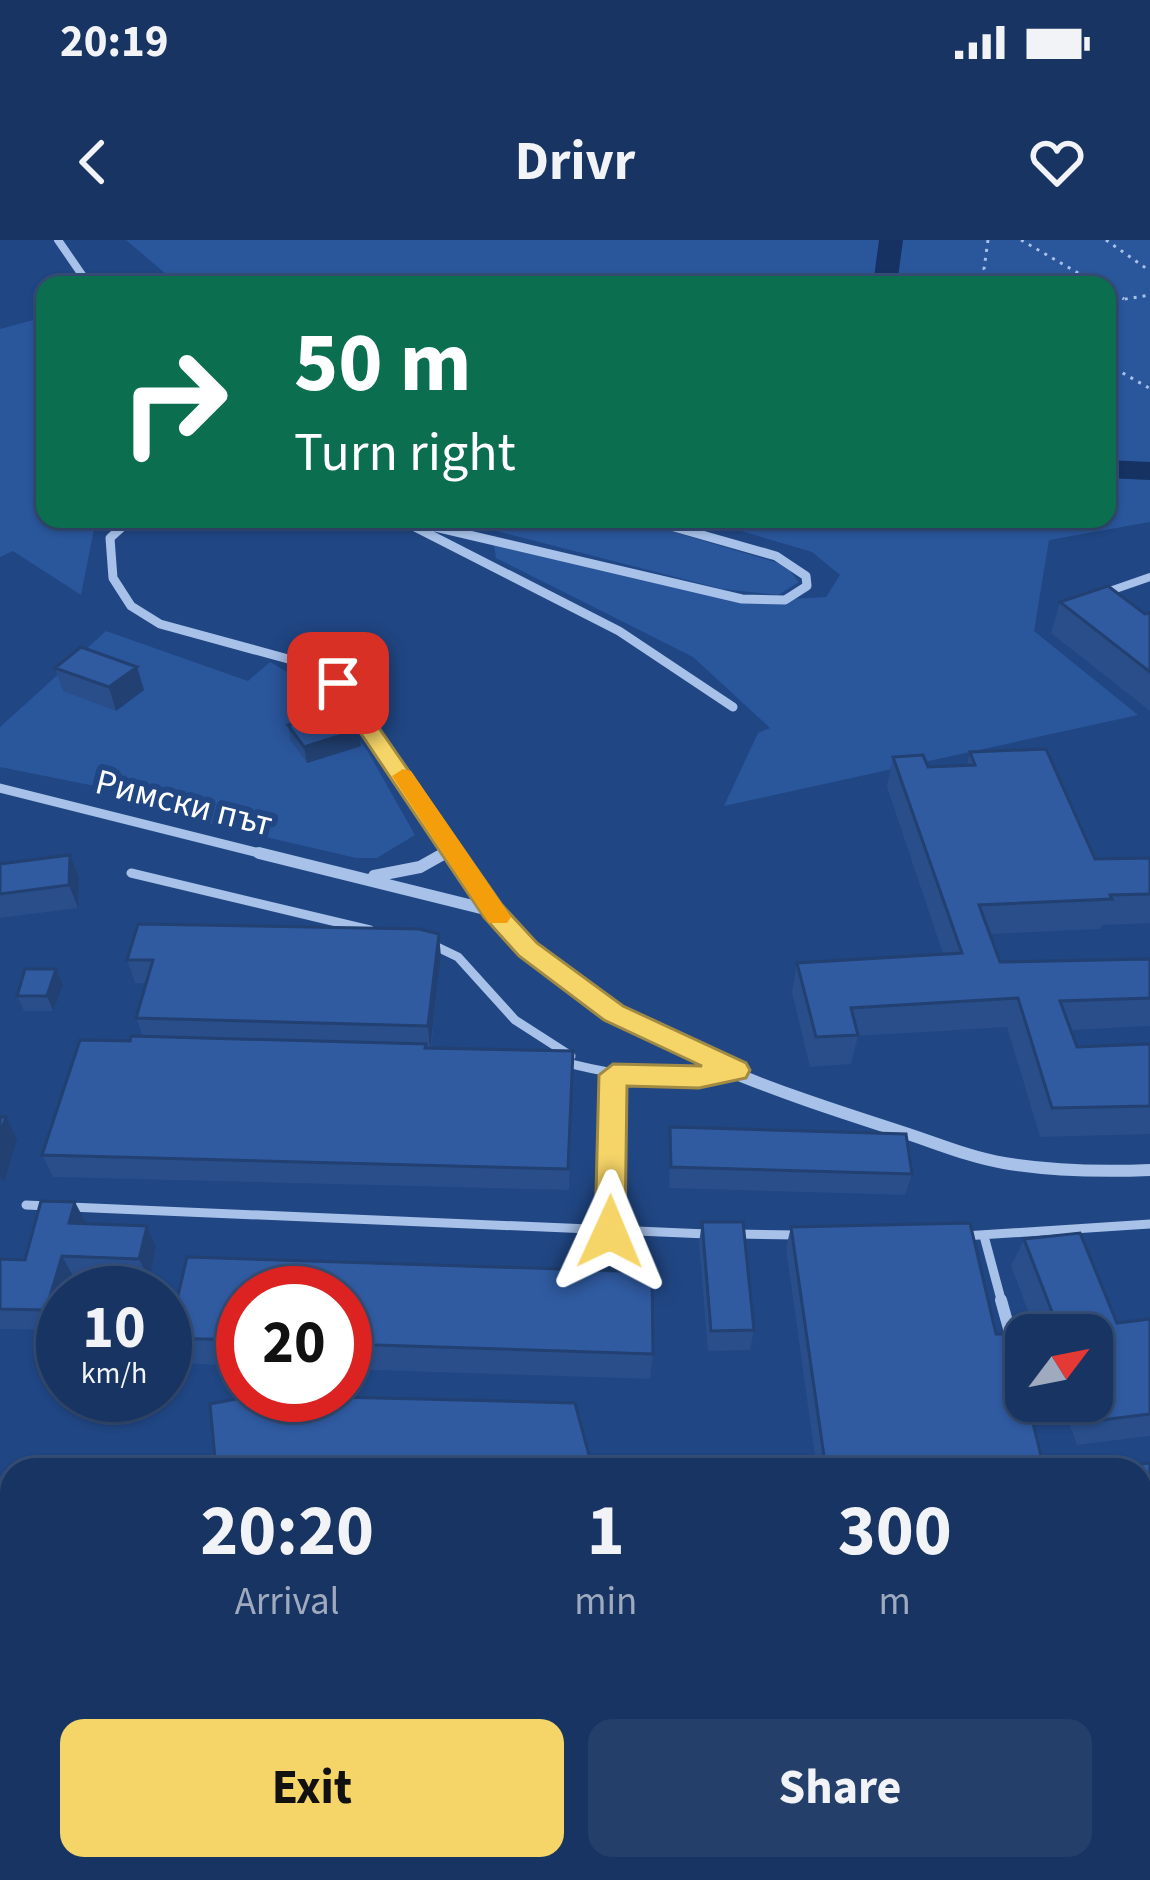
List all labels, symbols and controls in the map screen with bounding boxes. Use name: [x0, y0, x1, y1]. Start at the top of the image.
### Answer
text: 20:19: [60, 10, 169, 74]
text: Drivr: [515, 124, 635, 201]
icon: back: [60, 129, 126, 195]
icon: heart: [1024, 129, 1090, 195]
text: 50 m: [294, 304, 472, 424]
icon: right: [96, 324, 252, 480]
text: Turn right: [294, 415, 516, 492]
pin: [287, 632, 389, 734]
icon: arrive: [305, 650, 371, 716]
street label: Римски път: [90, 756, 278, 850]
position arrow: [547, 1169, 673, 1295]
speed limit sign: 20: [216, 1266, 372, 1422]
text: 10: [82, 1286, 146, 1371]
north arrow: [1005, 1314, 1113, 1422]
map controls: [1005, 1314, 1113, 1422]
text: km/h: [81, 1352, 147, 1395]
text: 20:20: [200, 1480, 374, 1583]
text: 1: [587, 1480, 625, 1583]
text: 300: [838, 1480, 952, 1583]
text: Arrival: [235, 1574, 340, 1630]
text: min: [574, 1574, 637, 1630]
text: m: [879, 1574, 911, 1630]
button: Exit: [60, 1719, 564, 1857]
button: Share: [588, 1719, 1092, 1857]

